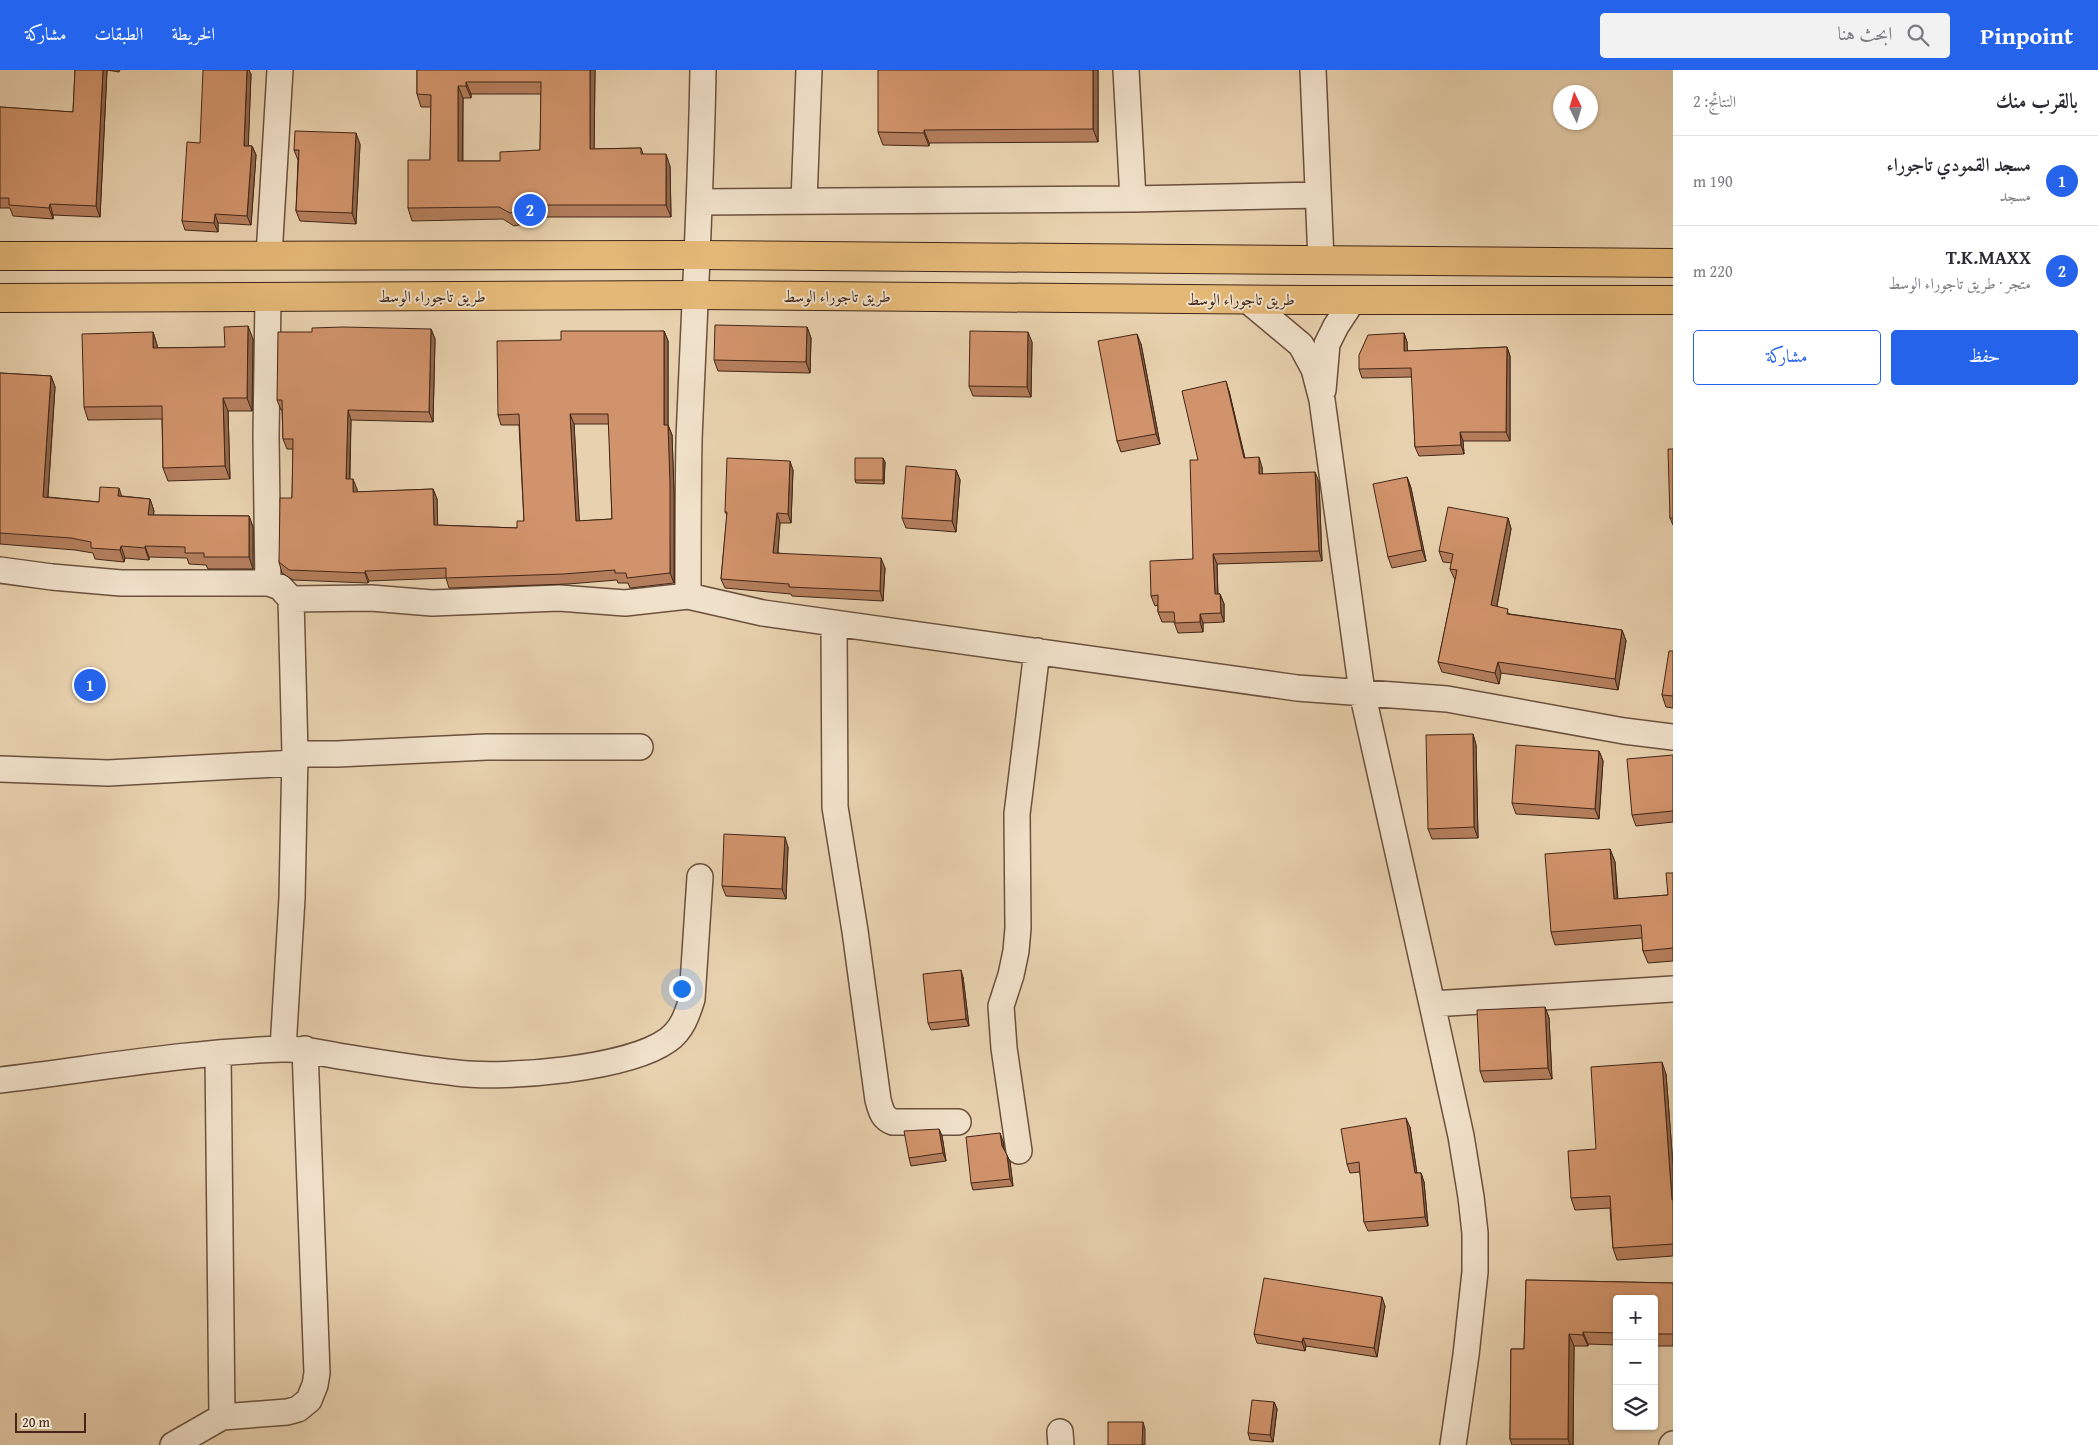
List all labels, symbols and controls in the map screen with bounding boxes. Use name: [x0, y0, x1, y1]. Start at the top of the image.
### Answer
search box: [1600, 13, 1950, 58]
text: Pinpoint: [1980, 18, 2073, 53]
text: ابحث هنا: [1837, 19, 1892, 47]
text: مشاركة: [25, 20, 66, 47]
text: الطبقات: [94, 20, 143, 47]
text: الخريطة: [171, 20, 215, 47]
icon: search: [1904, 21, 1932, 49]
north arrow: [1553, 85, 1598, 130]
text: بالقرب منك: [1996, 85, 2078, 116]
text: النتائج: 2: [1693, 89, 1736, 113]
text: مسجد القمودي تاجوراء: [1886, 150, 2031, 178]
text: 190 m: [1693, 169, 1733, 193]
text: 1: [2058, 169, 2066, 193]
text: مسجد: [2000, 183, 2031, 207]
pin: 2: [514, 191, 546, 229]
text: T.K.MAXX: [1946, 243, 2031, 271]
text: 220 m: [1693, 259, 1733, 283]
text: 2: [2058, 259, 2066, 283]
text: متجر · طريق تاجوراء الوسط: [1888, 271, 2031, 295]
street label: طريق تاجوراء الوسط: [378, 284, 486, 308]
street label: طريق تاجوراء الوسط: [783, 284, 891, 308]
street label: طريق تاجوراء الوسط: [1187, 287, 1295, 311]
button: مشاركة: [1693, 330, 1881, 385]
button: حفظ: [1891, 330, 2078, 385]
pin: 1: [74, 666, 106, 704]
your location: [669, 976, 695, 1002]
map controls: [1613, 1295, 1658, 1430]
button: +: [1613, 1295, 1658, 1340]
button: −: [1613, 1340, 1658, 1385]
button: layers: [1613, 1385, 1658, 1430]
scale bar: [15, 1410, 86, 1433]
text: 20 m: [22, 1412, 50, 1432]

